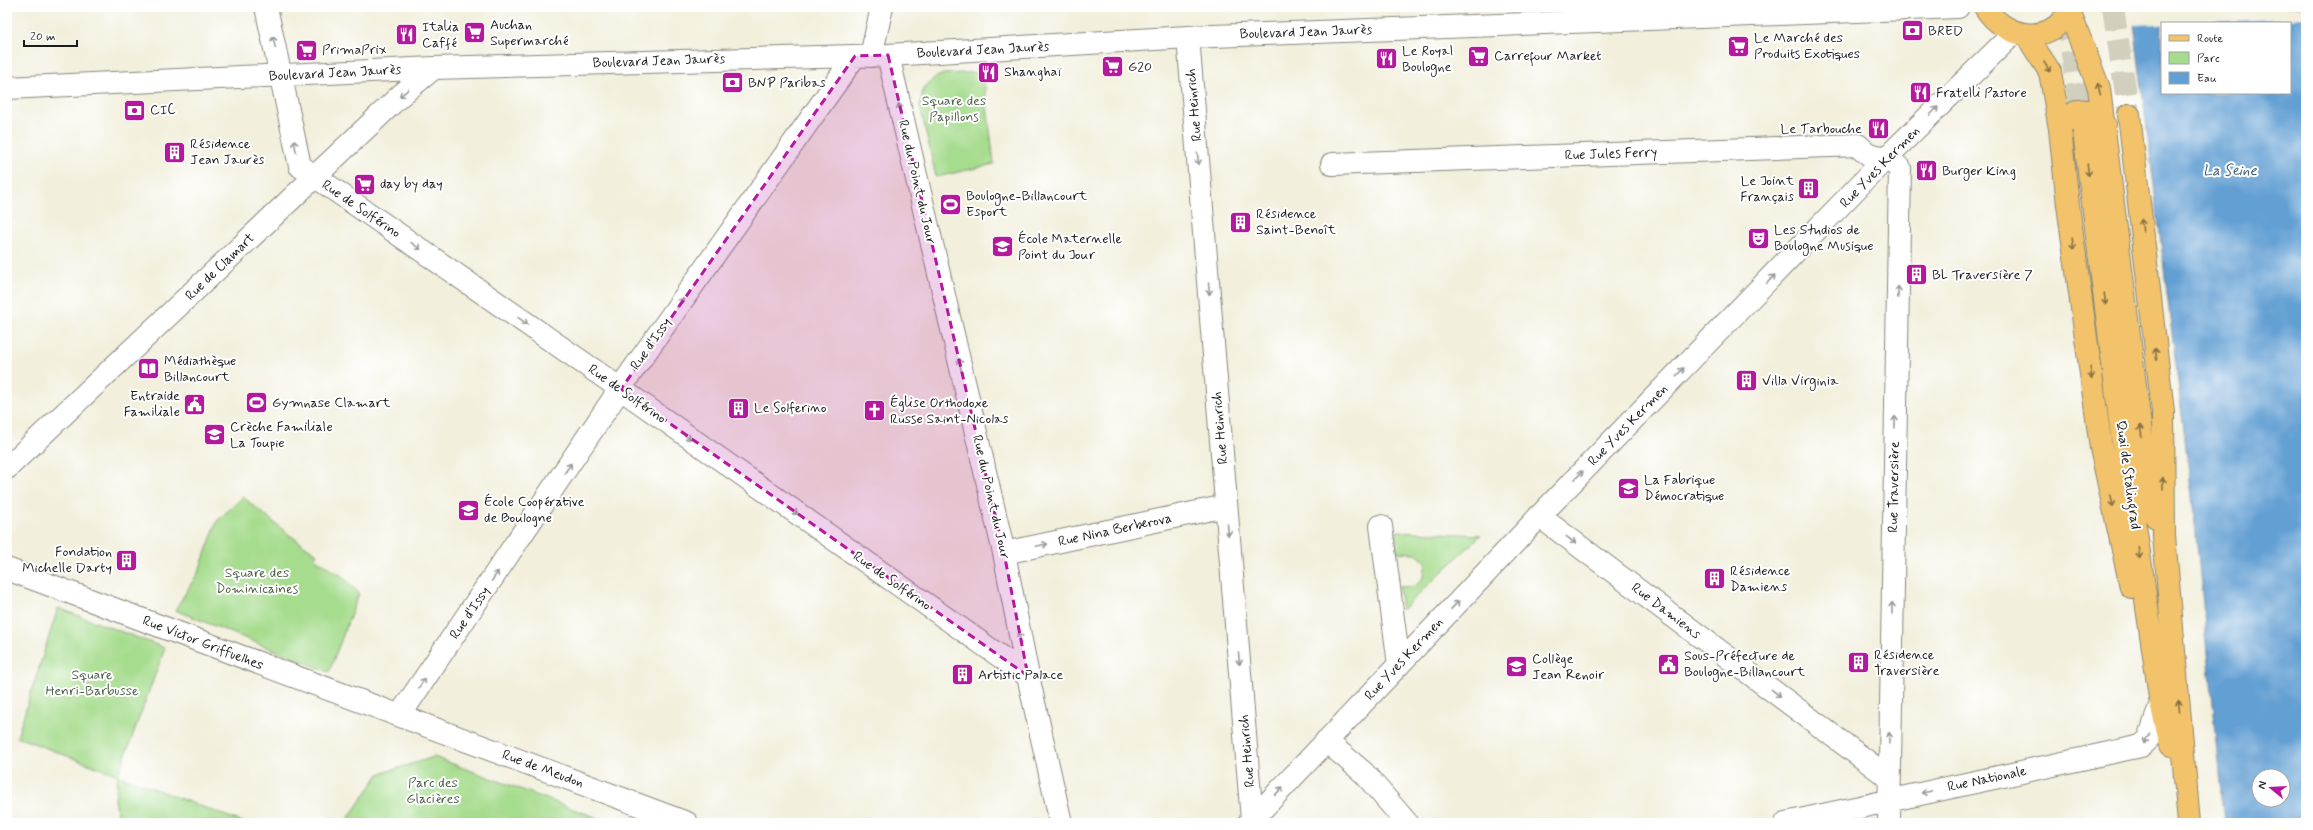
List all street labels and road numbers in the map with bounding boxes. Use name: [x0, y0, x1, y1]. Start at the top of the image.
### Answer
street label: Boulevard Jean Jaurès: [1239, 21, 1373, 43]
street label: Boulevard Jean Jaurès: [916, 38, 1050, 62]
street label: Boulevard Jean Jaurès: [592, 50, 726, 72]
street label: Boulevard Jean Jaurès: [268, 61, 402, 85]
street label: Rue Heinrich: [1182, 68, 1206, 142]
street label: Rue du Point du Jour: [894, 118, 940, 246]
street label: Rue Yves Kermen: [1836, 122, 1924, 212]
street label: Rue Jules Ferry: [1564, 143, 1658, 165]
street label: Rue de Solférino: [318, 176, 404, 242]
street label: Rue de Clamart: [181, 229, 259, 305]
street label: Rue d'Issy: [626, 314, 676, 374]
street label: Rue de Solférino: [584, 360, 670, 428]
street label: Rue Yves Kermen: [1584, 380, 1672, 470]
street label: Rue Heinrich: [1208, 391, 1232, 465]
street label: Quai de Stalingrad: [2109, 419, 2145, 531]
street label: Rue du Point du Jour: [968, 433, 1014, 561]
street label: Rue Traversière: [1884, 441, 1904, 533]
street label: Rue Nina Berberova: [1056, 509, 1174, 551]
street label: Rue de Solférino: [849, 547, 935, 615]
street label: Rue Damiens: [1628, 579, 1704, 643]
street label: Rue d'Issy: [446, 583, 494, 643]
street label: Rue Victor Griffuelhes: [140, 612, 266, 674]
street label: Rue Yves Kermen: [1361, 614, 1447, 704]
street label: Rue Heinrich: [1235, 714, 1259, 788]
street label: Rue de Meudon: [500, 746, 586, 792]
street label: Rue Nationale: [1946, 762, 2029, 796]

